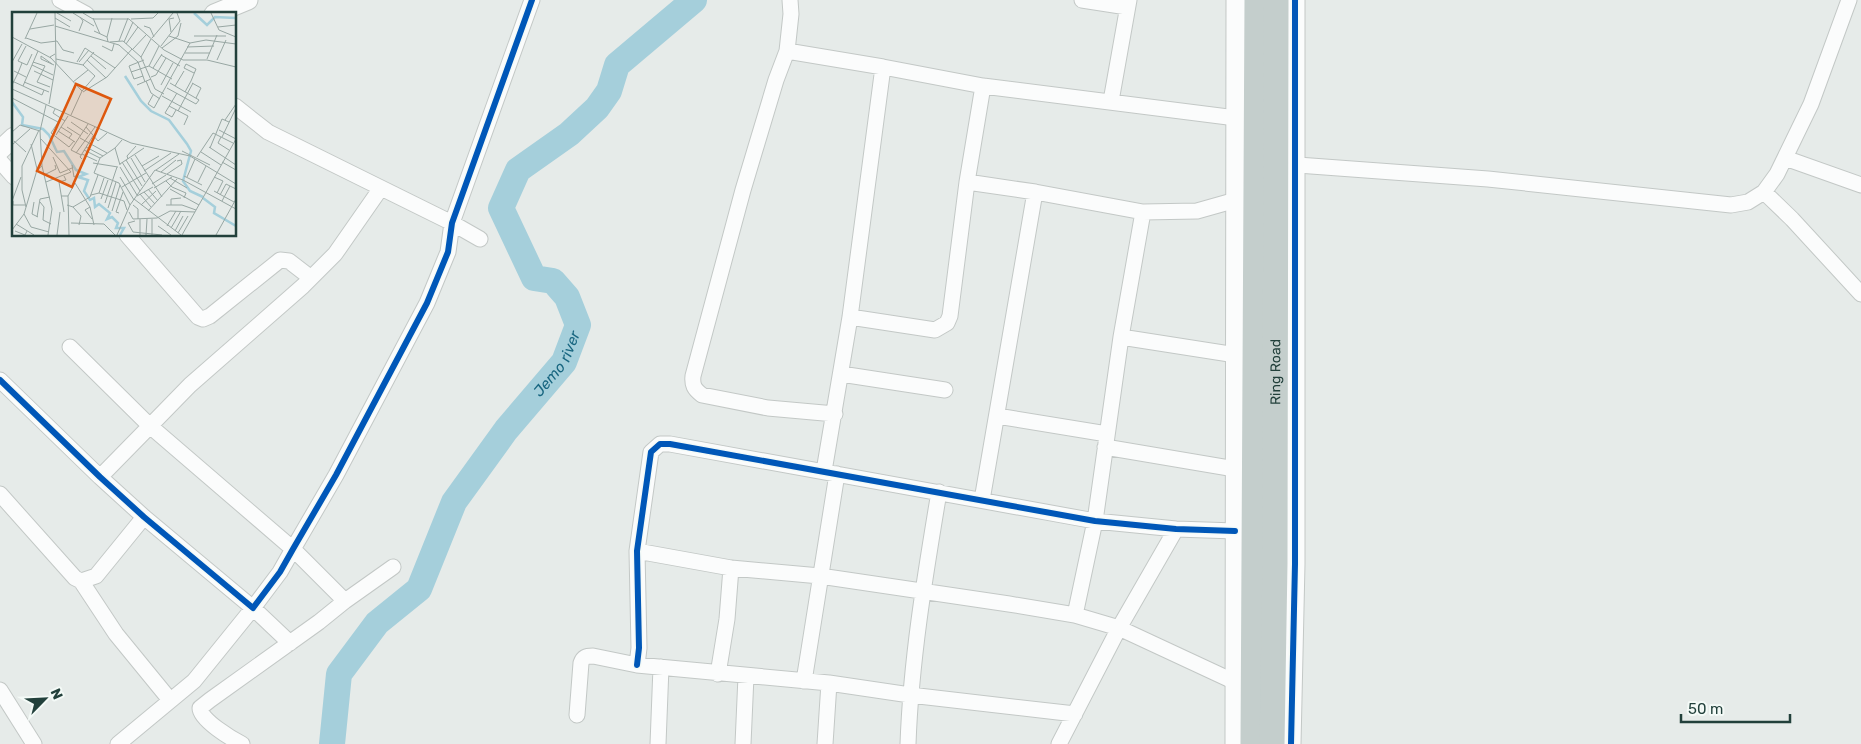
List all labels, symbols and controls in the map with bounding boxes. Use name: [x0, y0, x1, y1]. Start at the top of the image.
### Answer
inset map: [12, 12, 236, 236]
water label: Jemo river: [530, 327, 584, 400]
street label: Ring Road: [1267, 339, 1284, 405]
north arrow: [20, 674, 70, 724]
text: N: [47, 686, 66, 702]
scale bar: [1681, 692, 1790, 724]
text: 50 m: [1688, 700, 1723, 718]

